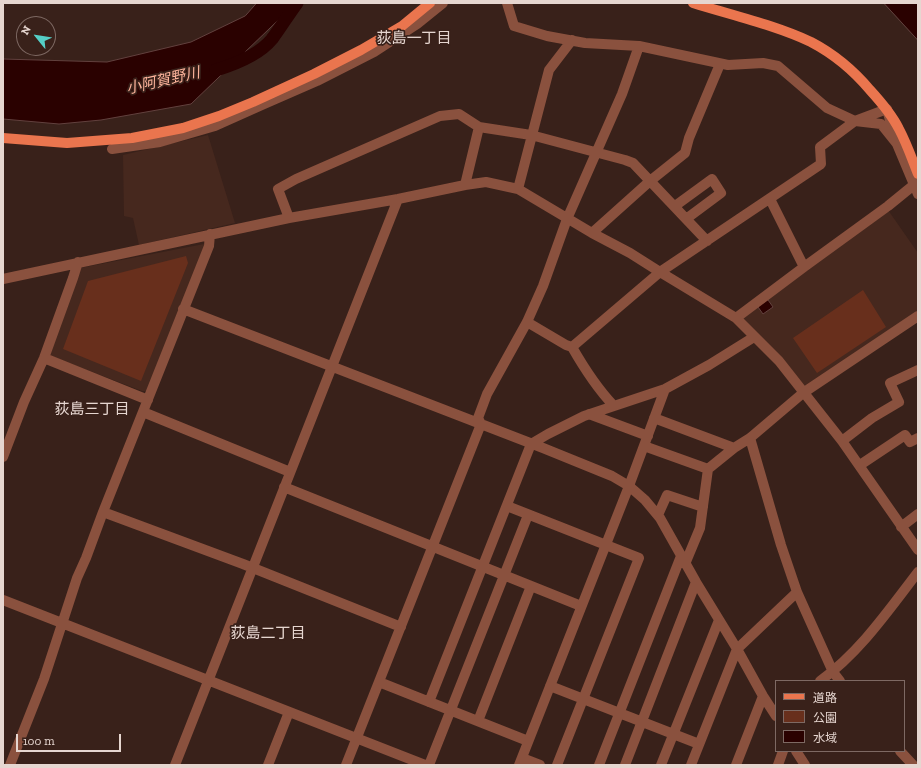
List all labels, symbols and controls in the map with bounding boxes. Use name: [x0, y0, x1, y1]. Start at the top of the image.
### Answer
north arrow: [16, 16, 56, 56]
text: N: [18, 23, 34, 37]
district label: 荻島一丁目: [377, 30, 451, 48]
water label: 小阿賀野川: [124, 64, 202, 98]
district label: 荻島三丁目: [55, 401, 129, 419]
district label: 荻島二丁目: [231, 625, 305, 643]
legend: [775, 680, 905, 752]
text: 道路: [813, 691, 837, 705]
text: 公園: [813, 711, 837, 725]
scale bar: [18, 726, 123, 752]
text: 水域: [813, 731, 837, 745]
text: 100 m: [23, 734, 55, 748]

